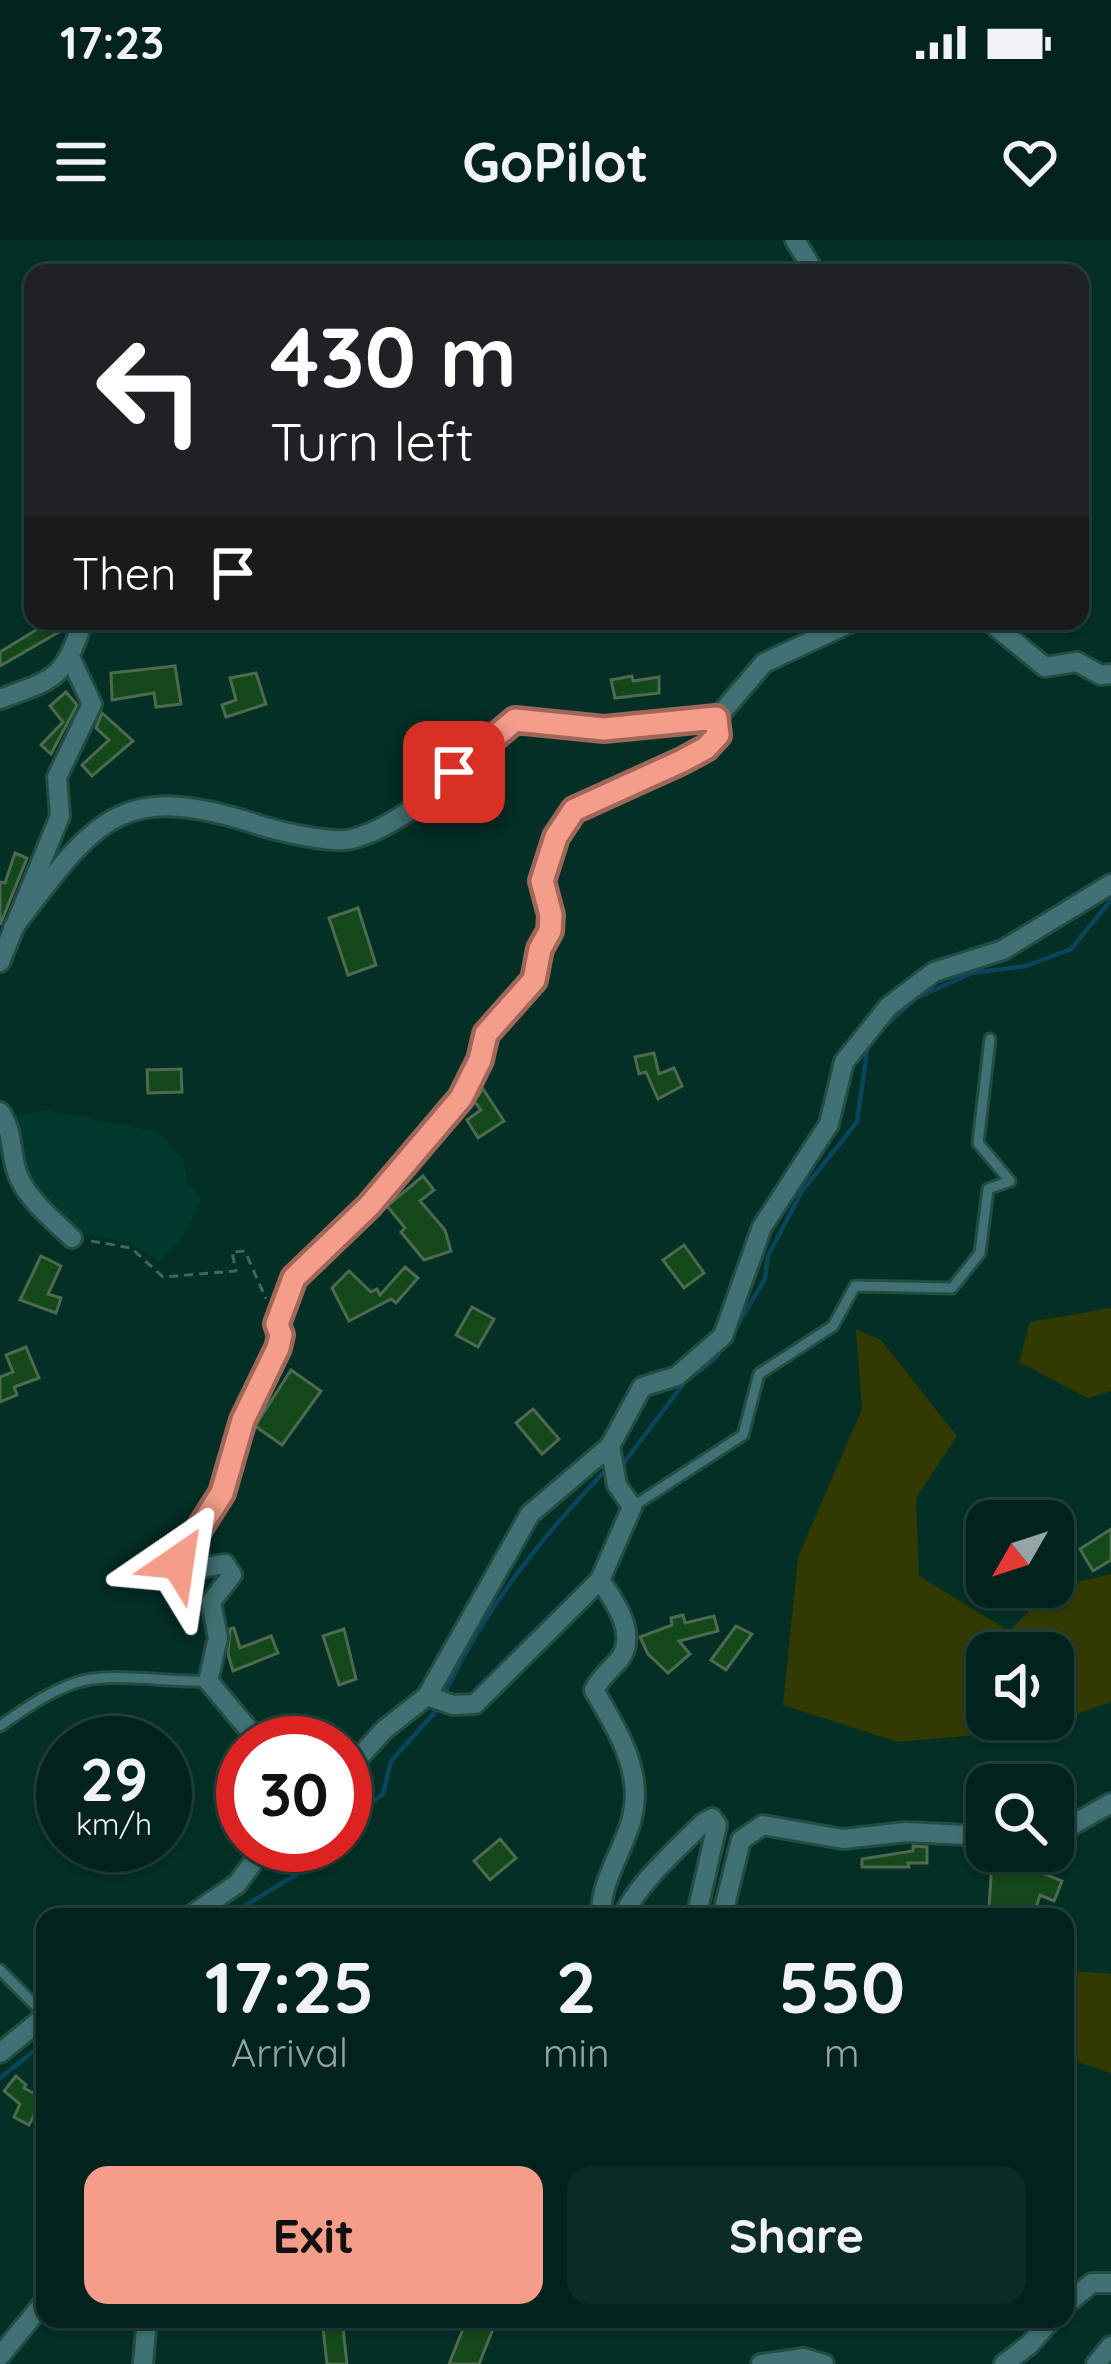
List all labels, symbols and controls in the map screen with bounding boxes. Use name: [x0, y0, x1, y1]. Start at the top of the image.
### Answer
text: 17:23: [60, 14, 164, 70]
text: GoPilot: [462, 128, 649, 196]
icon: menu: [48, 129, 114, 195]
icon: heart: [997, 129, 1063, 195]
text: 430 m: [270, 303, 517, 408]
icon: left: [72, 312, 228, 468]
text: Turn left: [270, 407, 474, 475]
icon: arrive: [200, 540, 266, 606]
text: Then: [72, 545, 176, 601]
pin: [403, 721, 505, 823]
icon: arrive: [421, 739, 487, 805]
position arrow: [115, 1499, 241, 1625]
north arrow: [966, 1500, 1074, 1608]
map controls: [966, 1500, 1074, 1872]
button: sound: [966, 1632, 1074, 1740]
speed limit sign: 30: [216, 1716, 372, 1872]
text: 29: [80, 1741, 148, 1816]
button: search: [966, 1764, 1074, 1872]
text: km/h: [76, 1805, 152, 1843]
text: 17:25: [205, 1941, 374, 2031]
text: 2: [556, 1941, 597, 2031]
text: 550: [778, 1941, 905, 2031]
text: Arrival: [231, 2028, 348, 2077]
text: min: [543, 2028, 609, 2077]
text: m: [824, 2028, 859, 2077]
button: Exit: [84, 2166, 543, 2304]
button: Share: [567, 2166, 1026, 2304]

